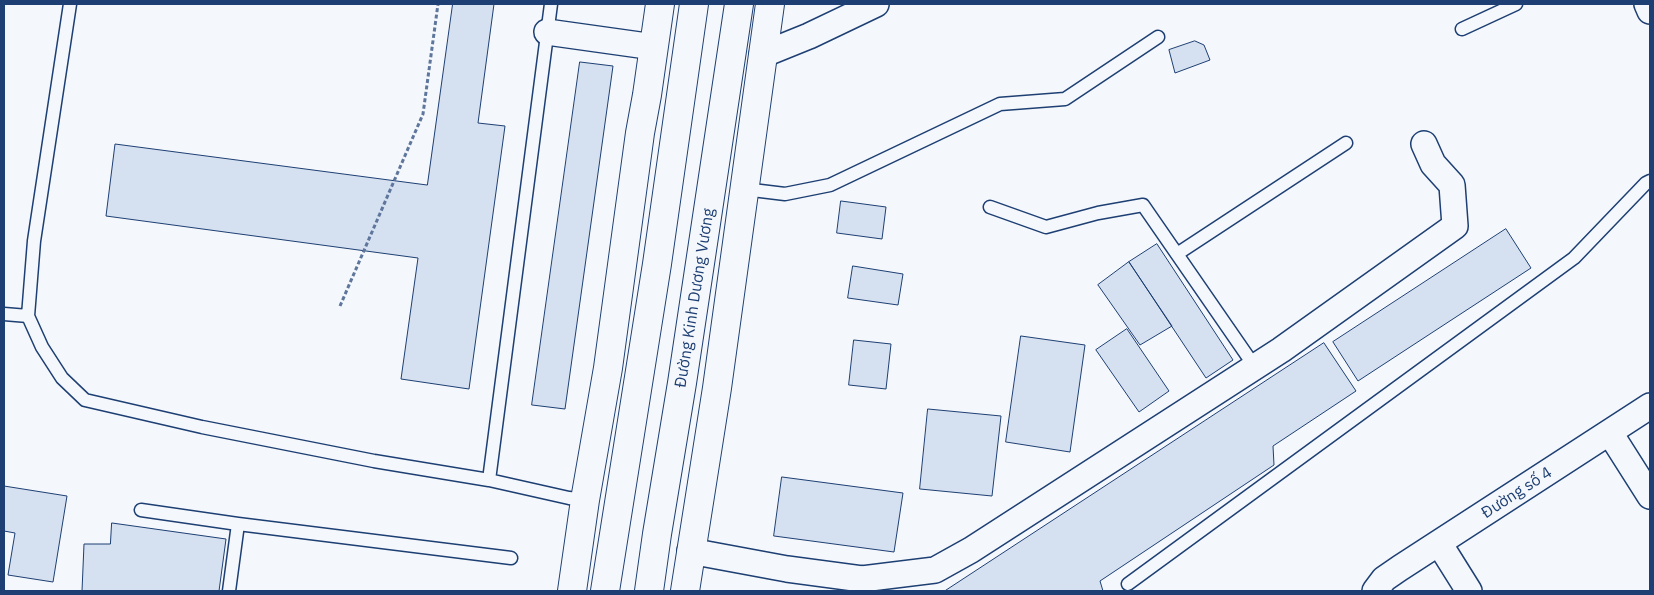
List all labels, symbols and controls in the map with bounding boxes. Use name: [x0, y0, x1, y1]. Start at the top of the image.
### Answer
street label: Đường Kinh Dương Vương: [671, 207, 719, 389]
street label: Đường số 4: [1478, 463, 1556, 523]

